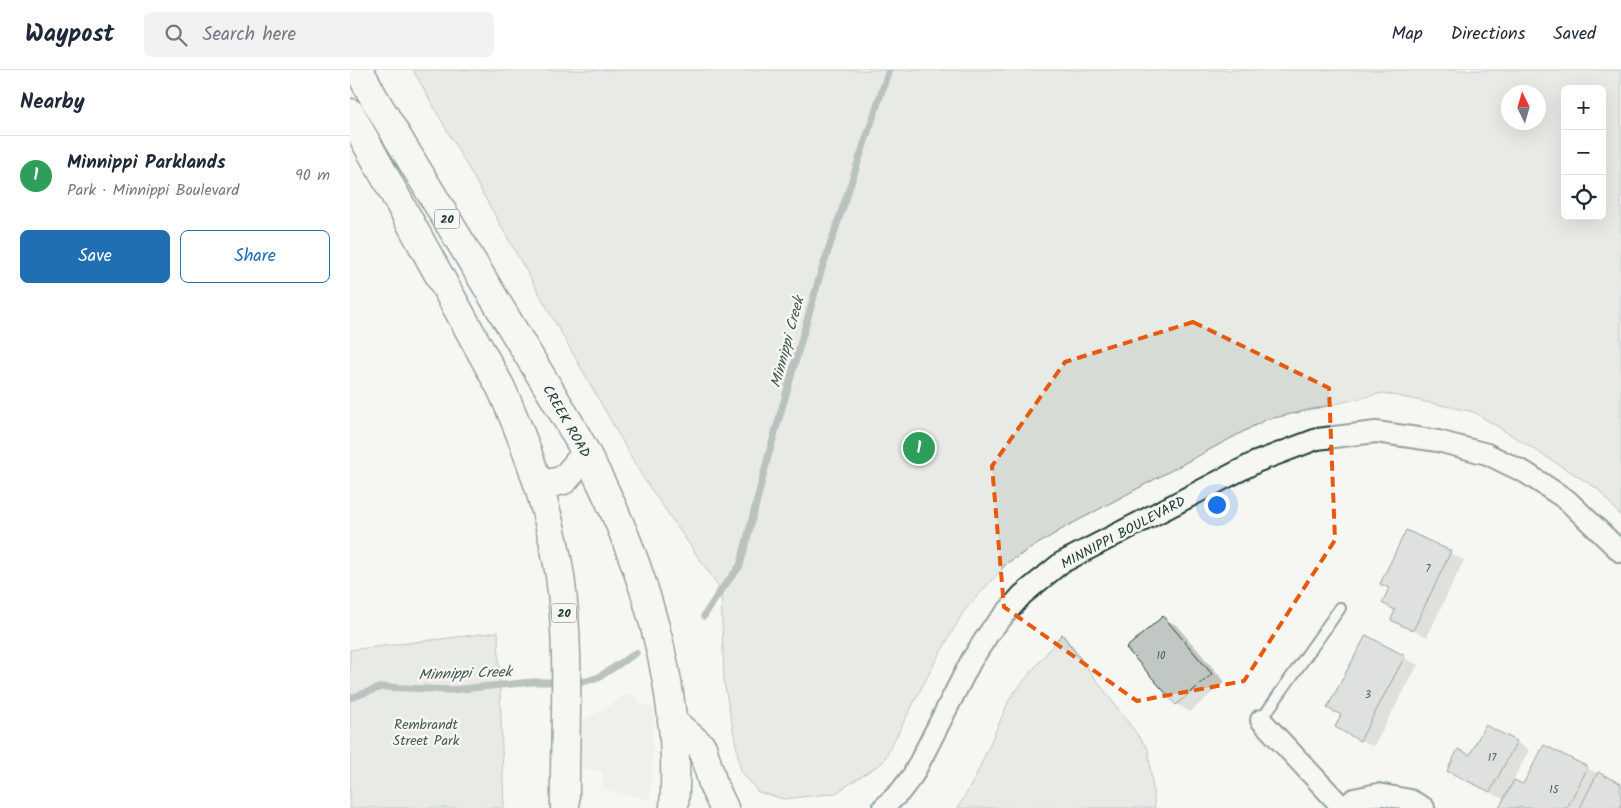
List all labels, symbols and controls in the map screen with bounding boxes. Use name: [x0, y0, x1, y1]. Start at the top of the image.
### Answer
search box: [144, 12, 494, 57]
text: Waypost: [25, 15, 114, 54]
text: Search here: [202, 20, 296, 50]
text: Map: [1391, 20, 1423, 49]
text: Directions: [1451, 20, 1525, 49]
text: Saved: [1553, 20, 1596, 49]
icon: search: [162, 21, 190, 49]
north arrow: [1501, 85, 1546, 130]
map controls: [1561, 85, 1606, 220]
button: +: [1561, 85, 1606, 130]
text: Nearby: [20, 86, 85, 119]
button: −: [1561, 130, 1606, 175]
text: Minnippi Parklands: [67, 148, 226, 178]
text: 1: [34, 163, 38, 188]
text: 90 m: [295, 163, 330, 188]
button: locate: [1561, 175, 1606, 220]
text: Park · Minnippi Boulevard: [67, 178, 239, 203]
road number: 20: [434, 210, 460, 228]
button: Save: [20, 230, 170, 283]
button: Share: [180, 230, 330, 283]
water label: Minnippi Creek: [764, 292, 812, 390]
street label: CREEK ROAD: [536, 381, 596, 462]
pin: 1: [903, 429, 935, 467]
street label: MINNIPPI BOULEVARD: [1057, 491, 1190, 575]
your location: [1204, 492, 1230, 518]
house number: 7: [1425, 560, 1431, 578]
road number: 20: [552, 604, 576, 622]
house number: 10: [1157, 647, 1166, 665]
water label: Minnippi Creek: [418, 660, 514, 688]
house number: 3: [1365, 686, 1371, 704]
park label: Rembrandt Street Park: [393, 714, 460, 752]
house number: 17: [1488, 749, 1497, 767]
house number: 15: [1549, 781, 1560, 799]

